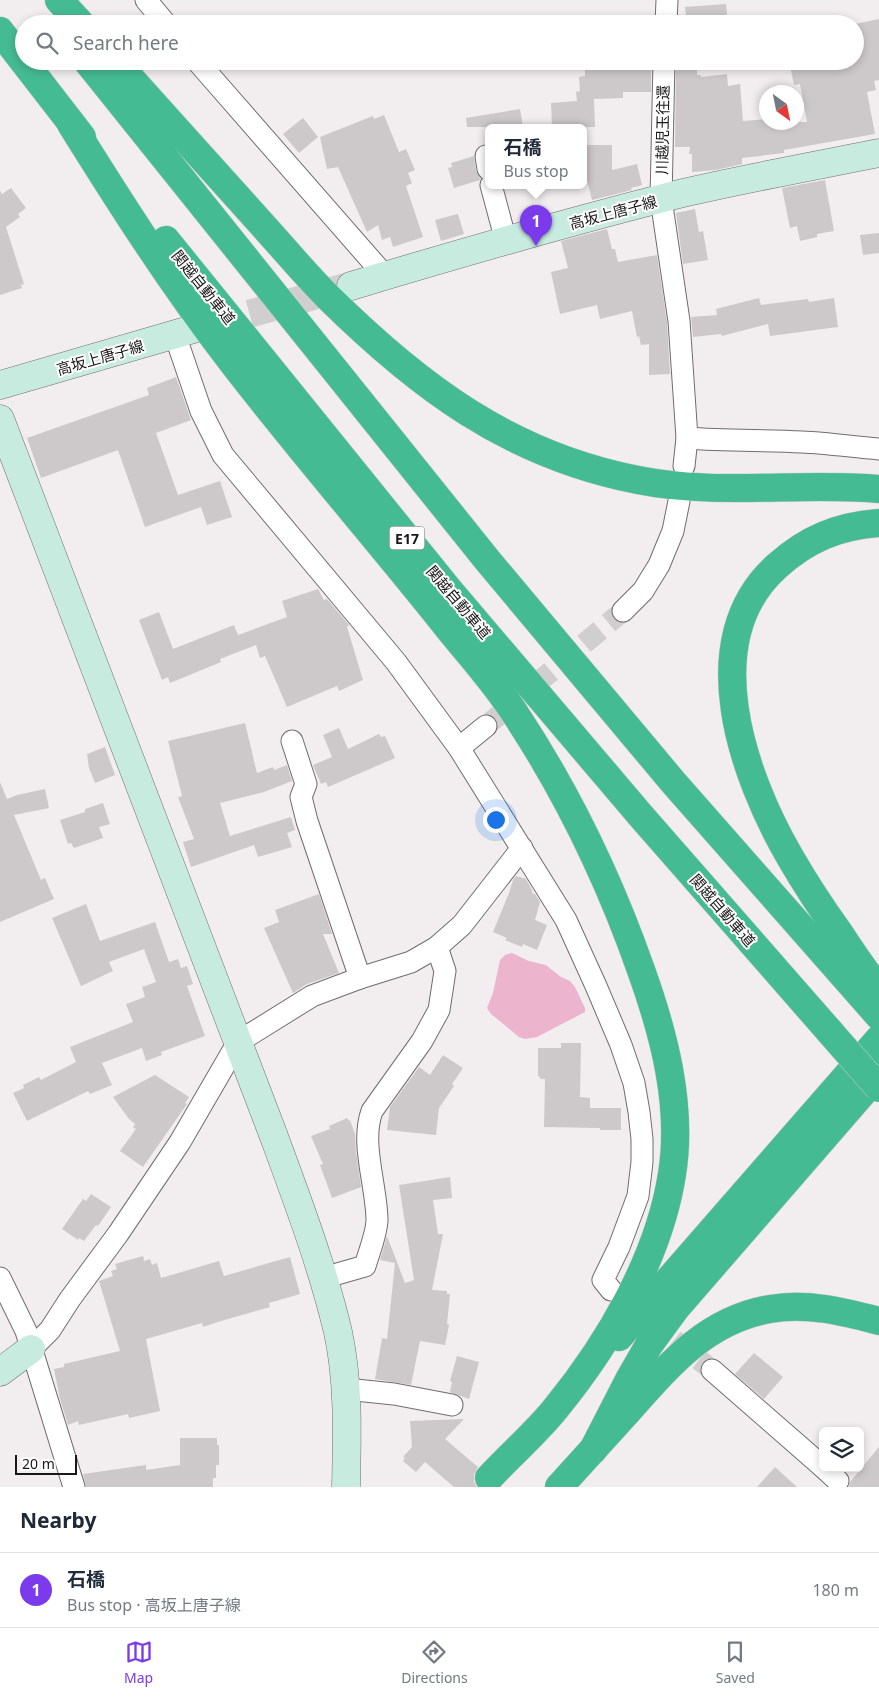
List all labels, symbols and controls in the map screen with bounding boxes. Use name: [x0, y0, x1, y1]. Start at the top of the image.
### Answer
search box: [15, 15, 864, 70]
icon: search: [33, 29, 61, 57]
text: Search here: [73, 30, 179, 56]
street label: 川越児玉往還: [651, 85, 673, 175]
north arrow: [759, 85, 804, 130]
popup: [485, 124, 587, 189]
text: 石橋: [503, 134, 541, 160]
text: Bus stop: [503, 160, 569, 182]
street label: 高坂上唐子線: [567, 191, 659, 233]
pin: 1: [520, 205, 552, 246]
street label: 関越自動車道: [168, 246, 240, 328]
street label: 高坂上唐子線: [54, 335, 146, 379]
road number: E17: [390, 526, 424, 550]
street label: 関越自動車道: [422, 561, 496, 643]
your location: [483, 807, 509, 833]
street label: 関越自動車道: [686, 869, 760, 951]
map controls: [819, 1427, 864, 1472]
button: layers: [819, 1427, 864, 1472]
scale bar: [15, 1452, 78, 1475]
text: 20 m: [22, 1454, 55, 1473]
text: Nearby: [20, 1506, 96, 1534]
text: 石橋: [67, 1566, 105, 1592]
text: 1: [31, 1579, 41, 1601]
text: 180 m: [812, 1579, 859, 1601]
text: Bus stop · 高坂上唐子線: [67, 1594, 241, 1616]
tab: Map: [124, 1638, 153, 1687]
tab: Directions: [401, 1638, 468, 1687]
tab: Saved: [716, 1638, 755, 1687]

